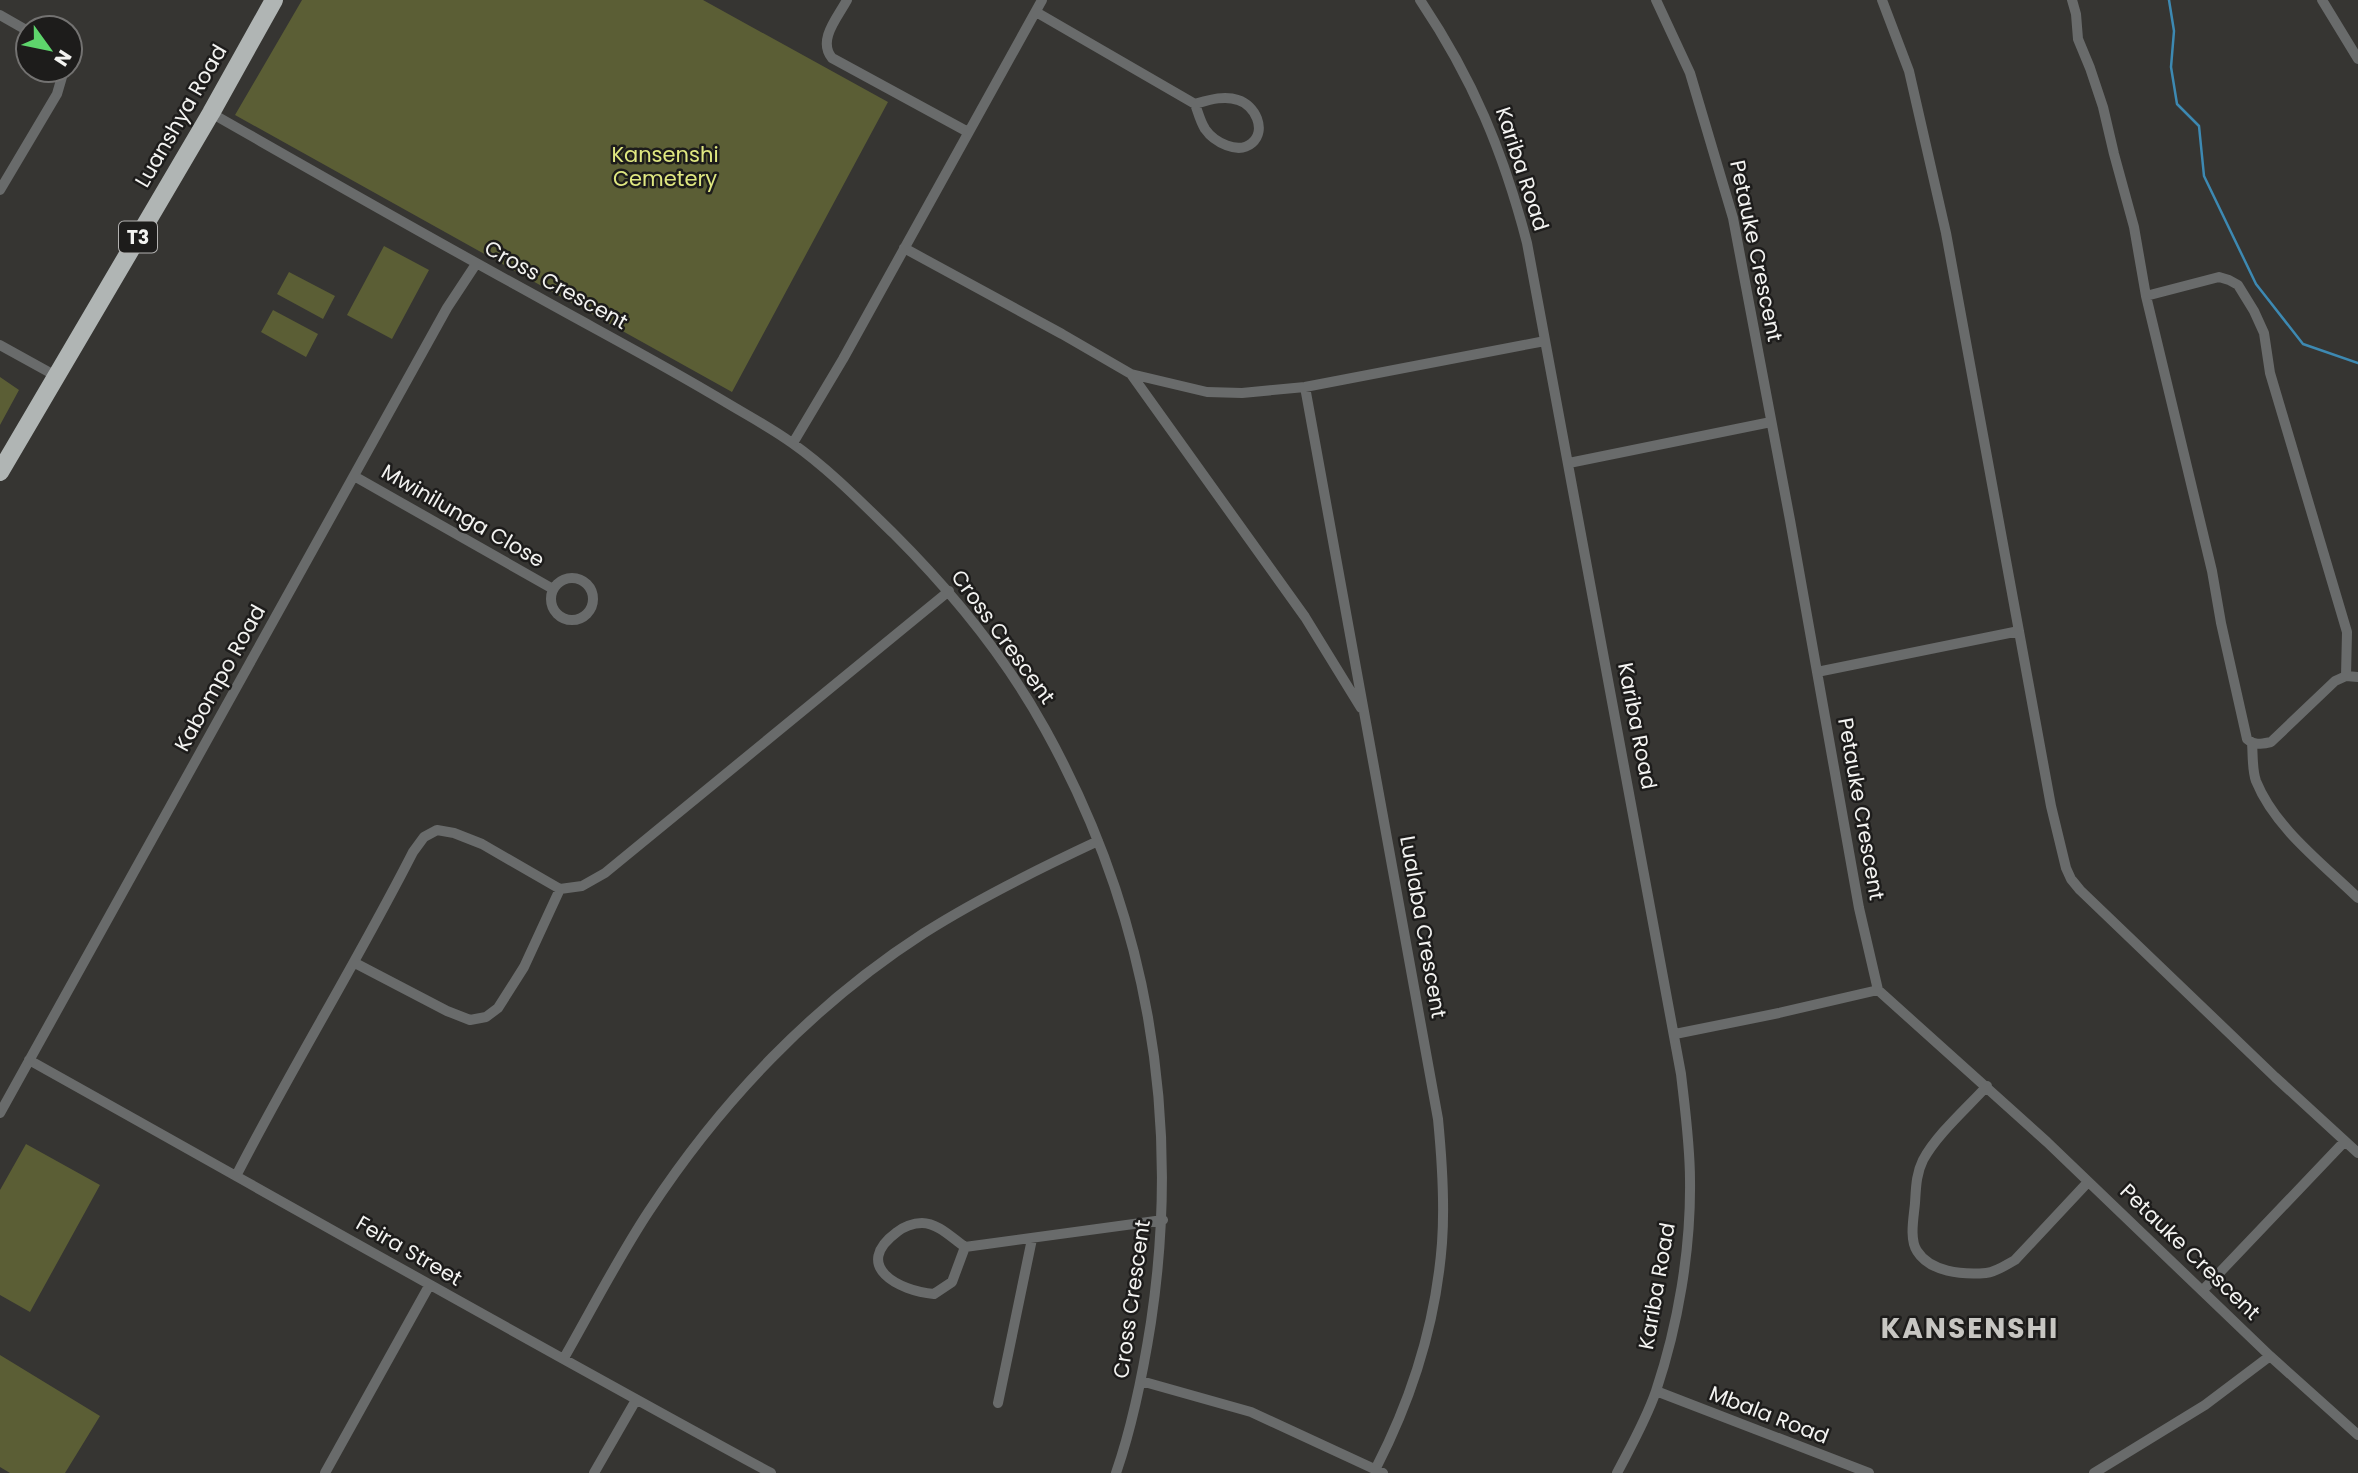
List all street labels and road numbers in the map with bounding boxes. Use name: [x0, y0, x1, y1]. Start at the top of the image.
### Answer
street label: Luanshya Road: [128, 39, 233, 193]
street label: Kariba Road: [1489, 103, 1556, 234]
street label: Petauke Crescent: [1723, 158, 1790, 344]
road number: T3: [119, 221, 157, 252]
street label: Cross Crescent: [479, 233, 633, 336]
street label: Mwinilunga Close: [376, 457, 550, 574]
street label: Cross Crescent: [945, 563, 1062, 710]
street label: Kabompo Road: [167, 599, 272, 756]
street label: Kariba Road: [1611, 660, 1664, 792]
street label: Petauke Crescent: [1831, 715, 1892, 902]
street label: Lualaba Crescent: [1393, 833, 1454, 1021]
street label: Petauke Crescent: [2114, 1177, 2267, 1326]
street label: Feira Street: [351, 1209, 468, 1293]
street label: Cross Crescent: [1106, 1218, 1157, 1380]
street label: Kariba Road: [1631, 1220, 1682, 1352]
street label: Mbala Road: [1705, 1378, 1833, 1451]

